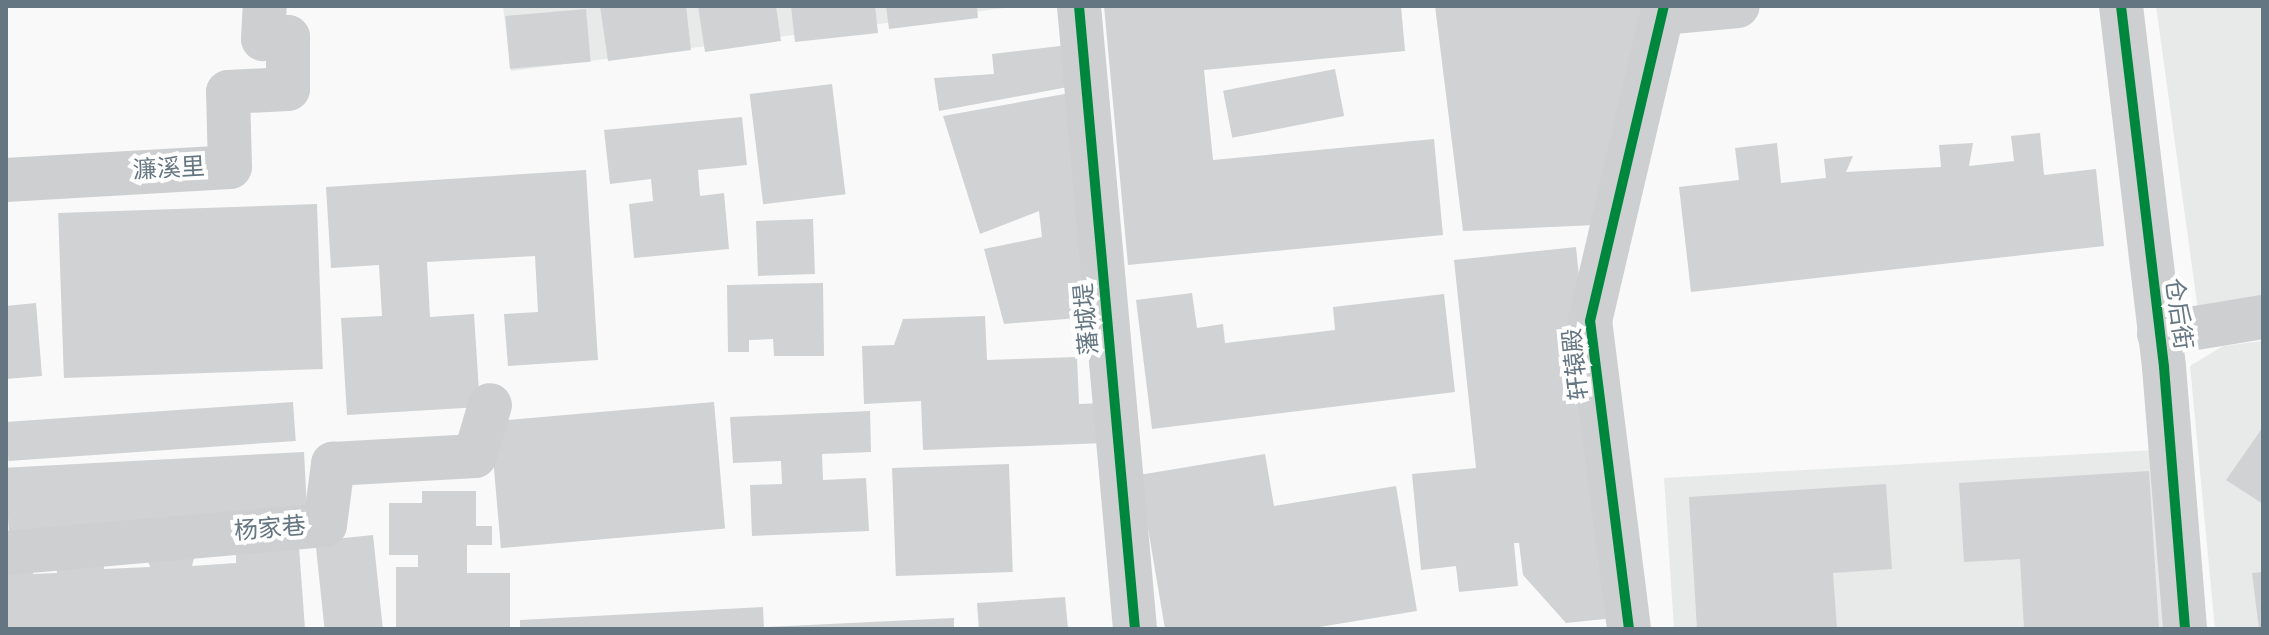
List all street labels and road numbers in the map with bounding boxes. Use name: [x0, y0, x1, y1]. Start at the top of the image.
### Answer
street label: 濂溪里: [132, 154, 206, 186]
street label: 仓后街: [2158, 276, 2196, 352]
street label: 藩城堤: [1071, 282, 1105, 356]
street label: 轩辕殿: [1559, 327, 1595, 401]
street label: 杨家巷: [233, 513, 307, 547]

